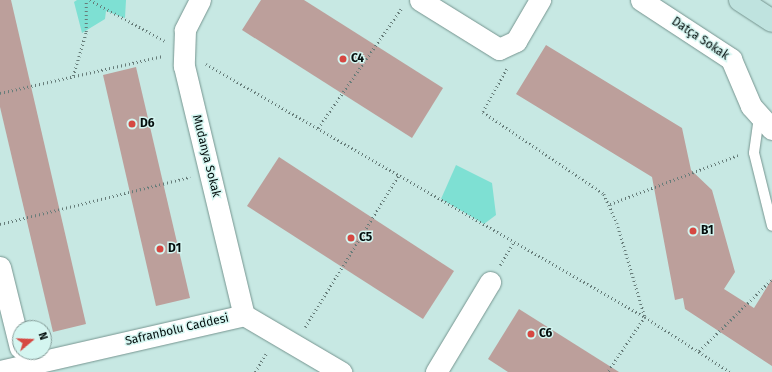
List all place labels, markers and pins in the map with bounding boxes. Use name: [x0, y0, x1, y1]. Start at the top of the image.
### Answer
place label: C4: [351, 52, 364, 66]
marker: C4: [338, 54, 348, 64]
place label: D6: [140, 117, 155, 131]
marker: D6: [127, 119, 137, 129]
place label: B1: [701, 224, 713, 238]
marker: B1: [688, 226, 698, 236]
place label: C5: [359, 231, 372, 245]
marker: C5: [346, 233, 356, 243]
place label: D1: [168, 242, 181, 256]
marker: D1: [155, 244, 165, 254]
place label: C6: [539, 327, 552, 341]
marker: C6: [526, 329, 536, 339]

